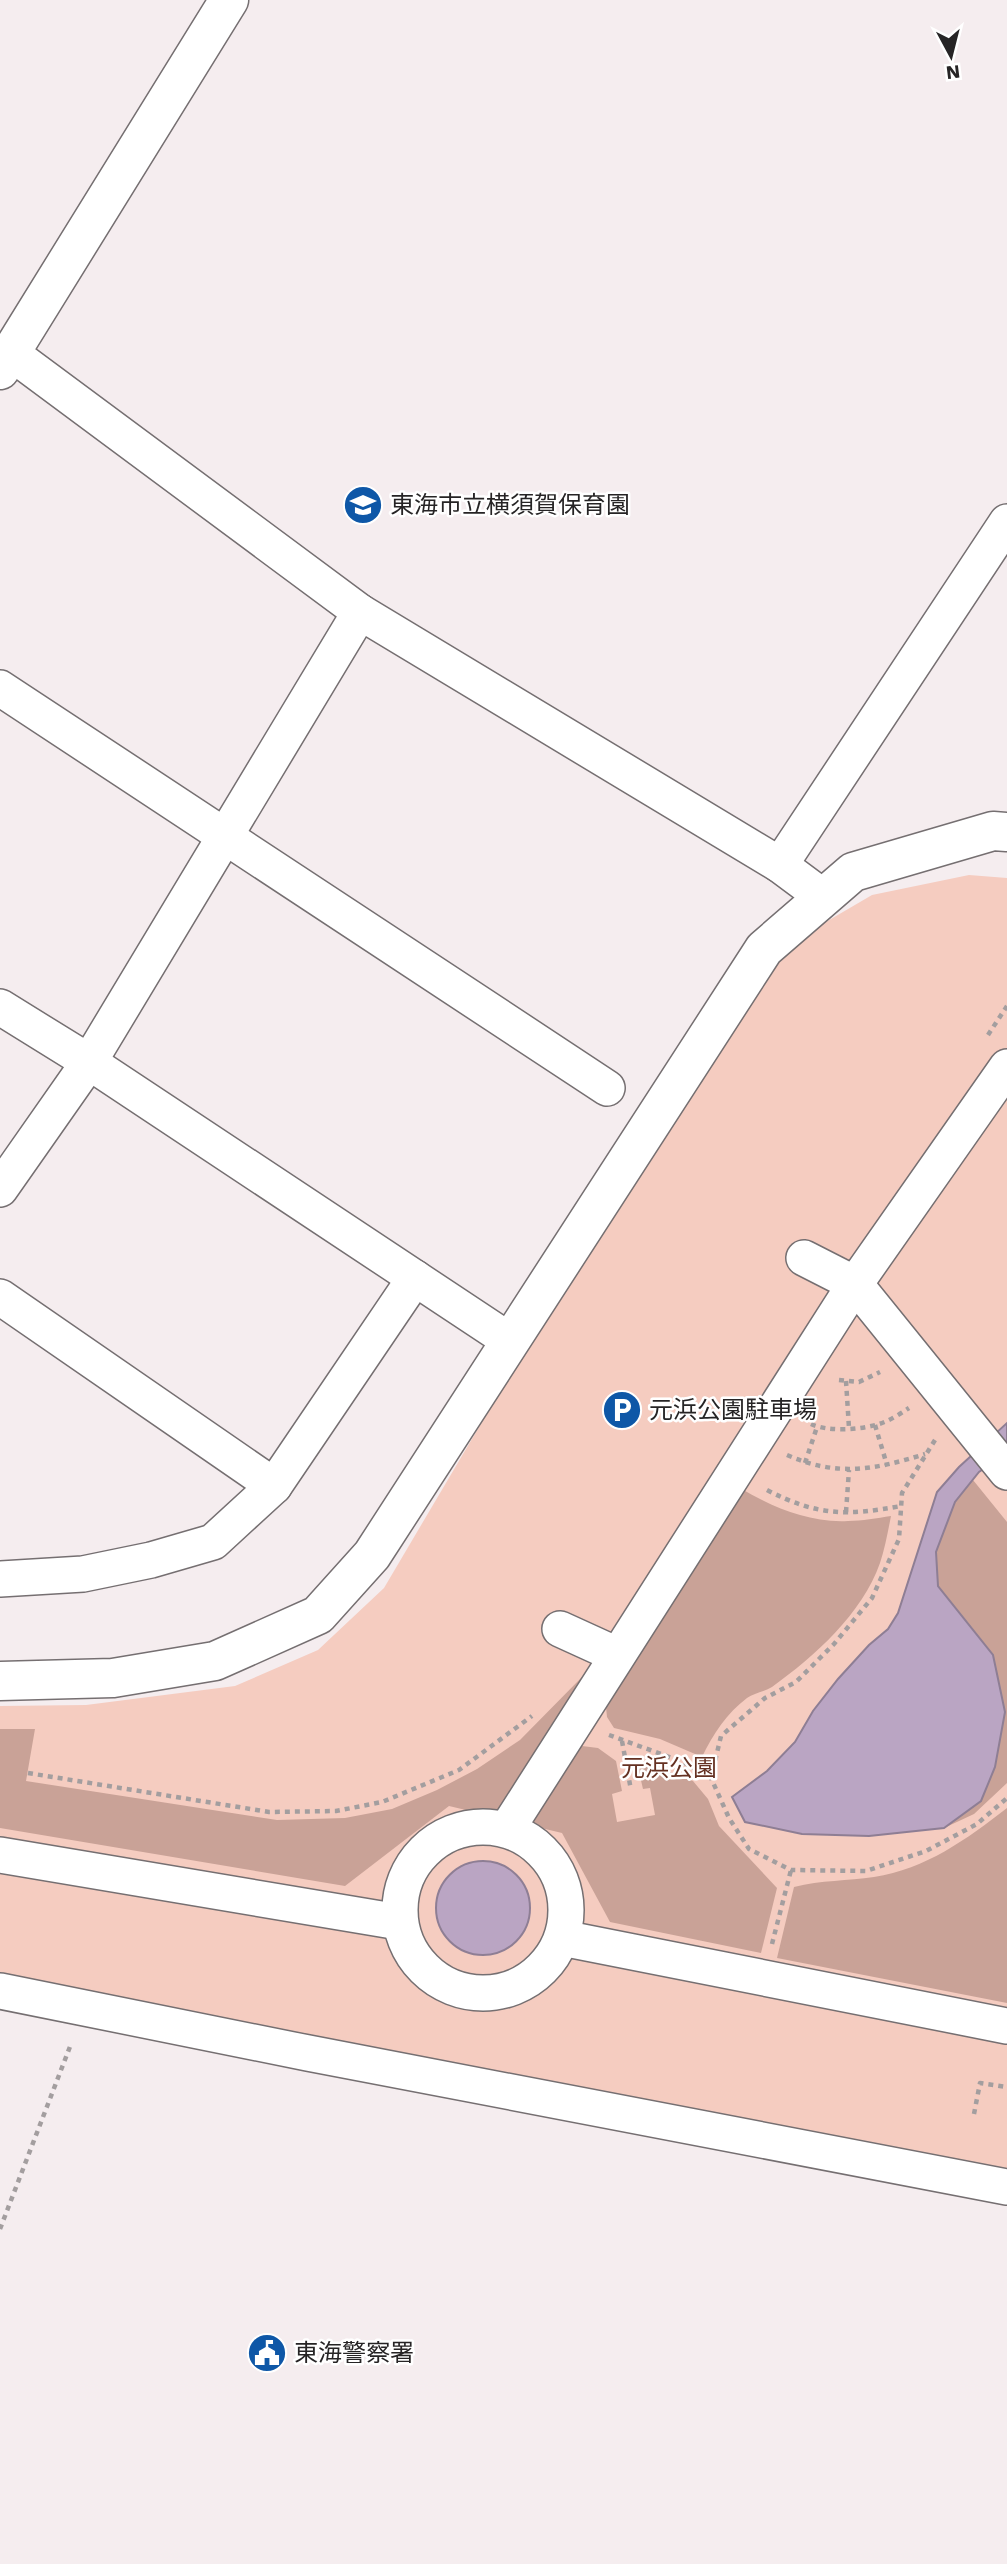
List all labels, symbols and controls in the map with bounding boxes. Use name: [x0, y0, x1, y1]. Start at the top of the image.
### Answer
north arrow: [916, 21, 986, 91]
text: N: [945, 60, 961, 85]
school or university icon: 東海市立横須賀保育園: [342, 484, 384, 526]
place label: 東海市立横須賀保育園: [390, 491, 630, 519]
parking icon: 元浜公園駐車場: [601, 1389, 643, 1431]
place label: 元浜公園駐車場: [649, 1396, 817, 1424]
park label: 元浜公園: [621, 1754, 717, 1782]
public building icon: 東海警察署: [246, 2332, 288, 2374]
place label: 東海警察署: [294, 2339, 414, 2367]

